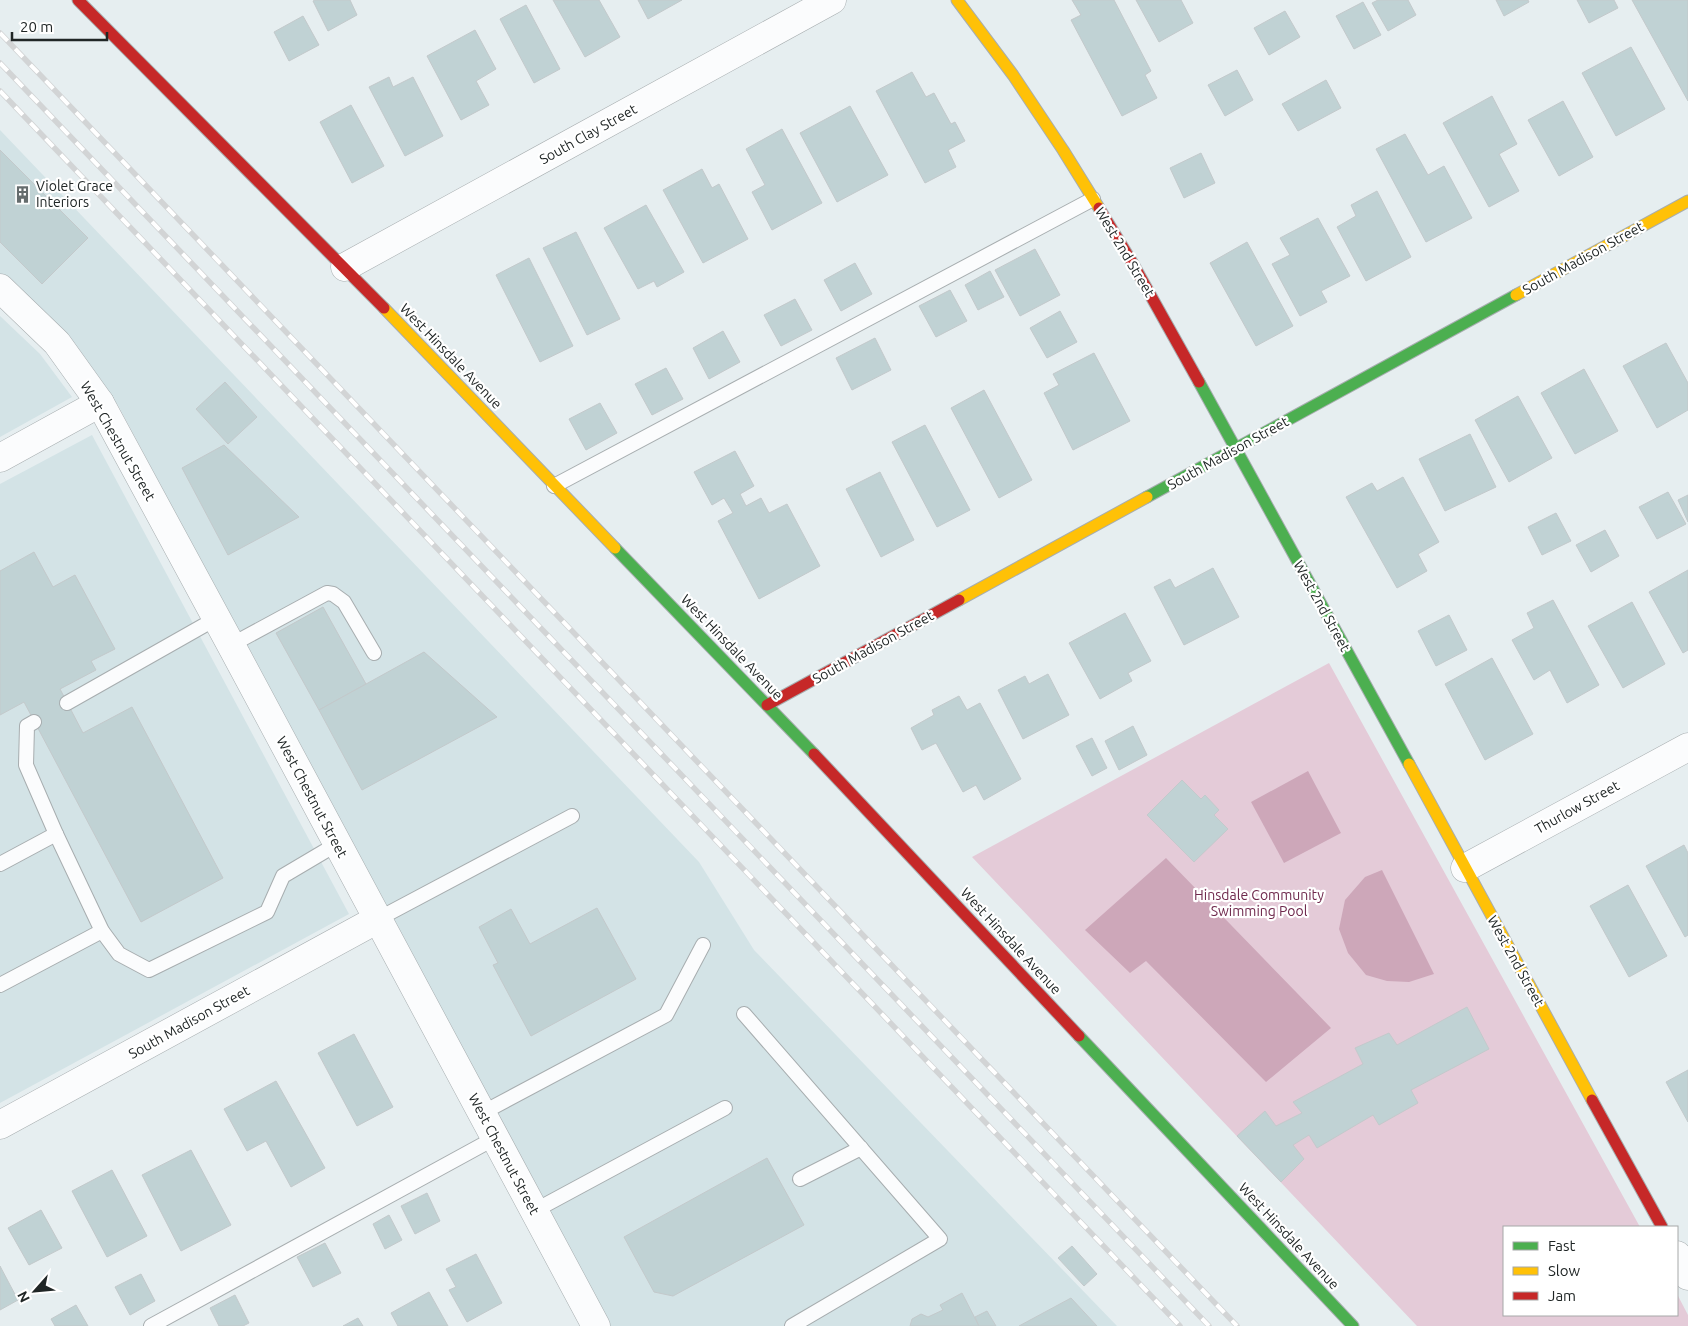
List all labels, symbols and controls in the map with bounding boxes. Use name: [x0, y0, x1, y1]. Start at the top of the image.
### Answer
scale bar: [12, 10, 108, 42]
text: 20 m: [20, 18, 53, 35]
street label: South Clay Street: [537, 100, 640, 167]
place label: Violet Grace Interiors: [36, 178, 113, 210]
building icon: Violet Grace Interiors: [12, 184, 32, 204]
street label: West 2nd Street: [1092, 204, 1158, 300]
street label: South Madison Street: [1520, 218, 1647, 298]
street label: West Hinsdale Avenue: [397, 300, 505, 412]
street label: West Chestnut Street: [77, 379, 159, 504]
street label: South Madison Street: [1165, 413, 1292, 493]
street label: West 2nd Street: [1290, 558, 1354, 655]
street label: West Hinsdale Avenue: [678, 591, 786, 703]
street label: South Madison Street: [810, 607, 937, 687]
street label: West Chestnut Street: [273, 734, 351, 861]
street label: Thurlow Street: [1532, 777, 1622, 837]
street label: West Hinsdale Avenue: [958, 884, 1064, 998]
park label: Hinsdale Community Swimming Pool: [1194, 887, 1324, 919]
street label: West 2nd Street: [1484, 913, 1548, 1010]
street label: South Madison Street: [126, 982, 253, 1062]
street label: West Chestnut Street: [465, 1091, 543, 1218]
street label: West Hinsdale Avenue: [1236, 1179, 1342, 1293]
legend: [1503, 1226, 1678, 1316]
text: Fast: [1548, 1237, 1576, 1254]
text: Slow: [1548, 1262, 1581, 1279]
north arrow: [10, 1266, 60, 1316]
text: Jam: [1548, 1287, 1576, 1304]
text: N: [14, 1289, 33, 1305]

